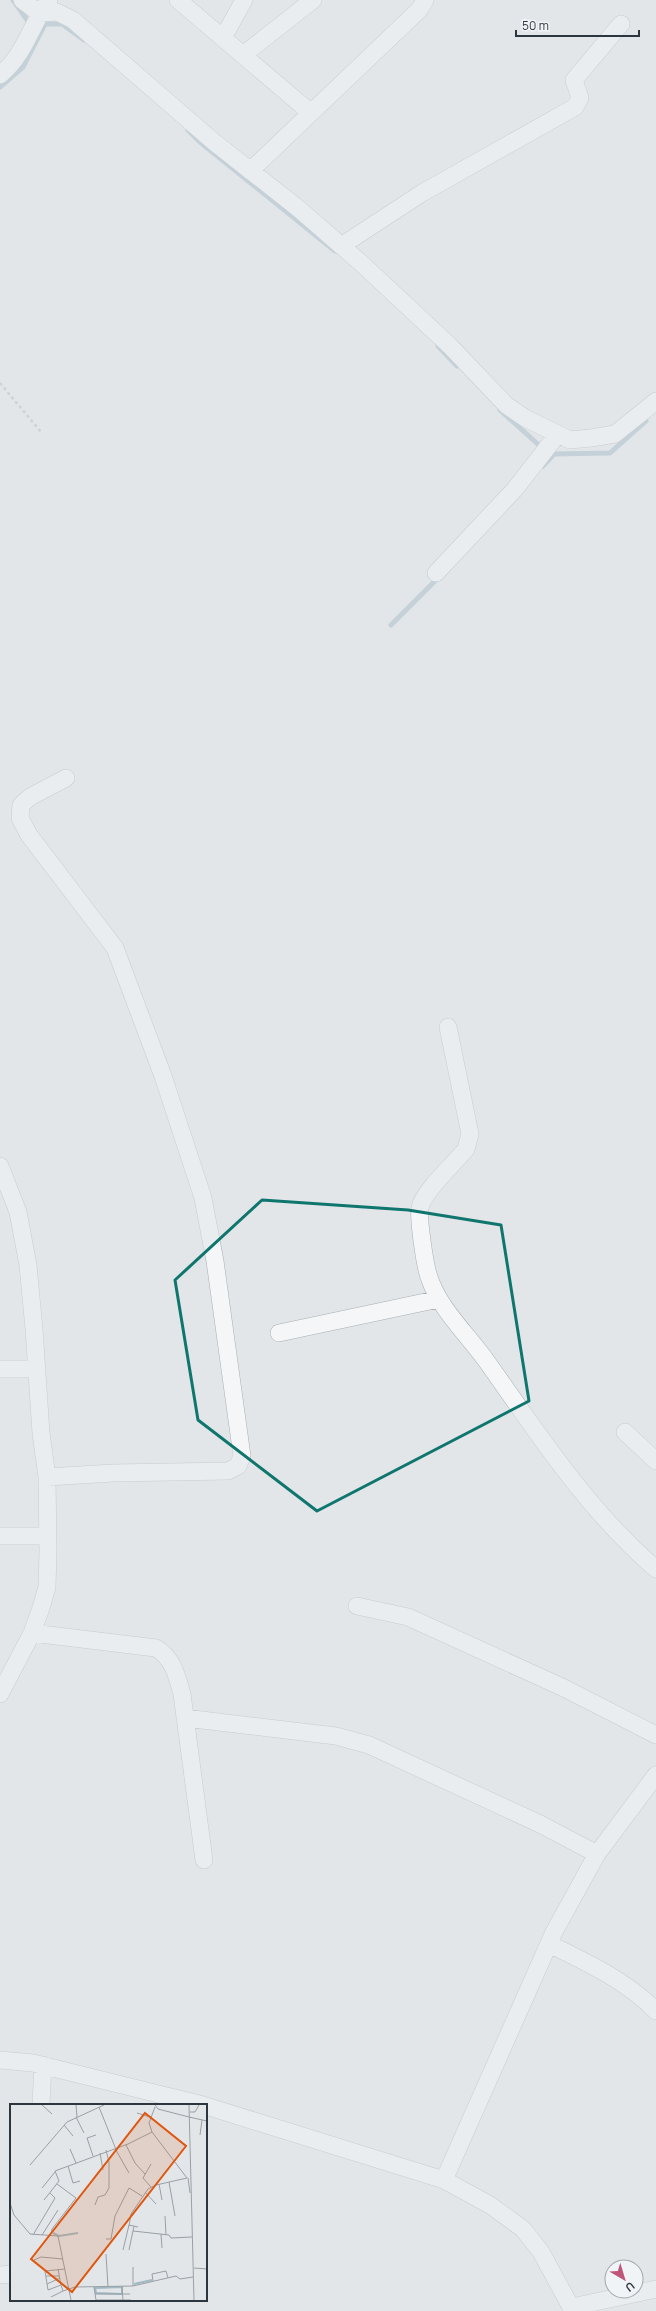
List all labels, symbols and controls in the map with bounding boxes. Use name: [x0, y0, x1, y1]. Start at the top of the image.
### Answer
scale bar: [516, 12, 639, 38]
text: 50 m: [522, 17, 549, 34]
inset map: [10, 2104, 207, 2301]
north arrow: [604, 2259, 644, 2299]
text: U: [623, 2279, 638, 2296]

